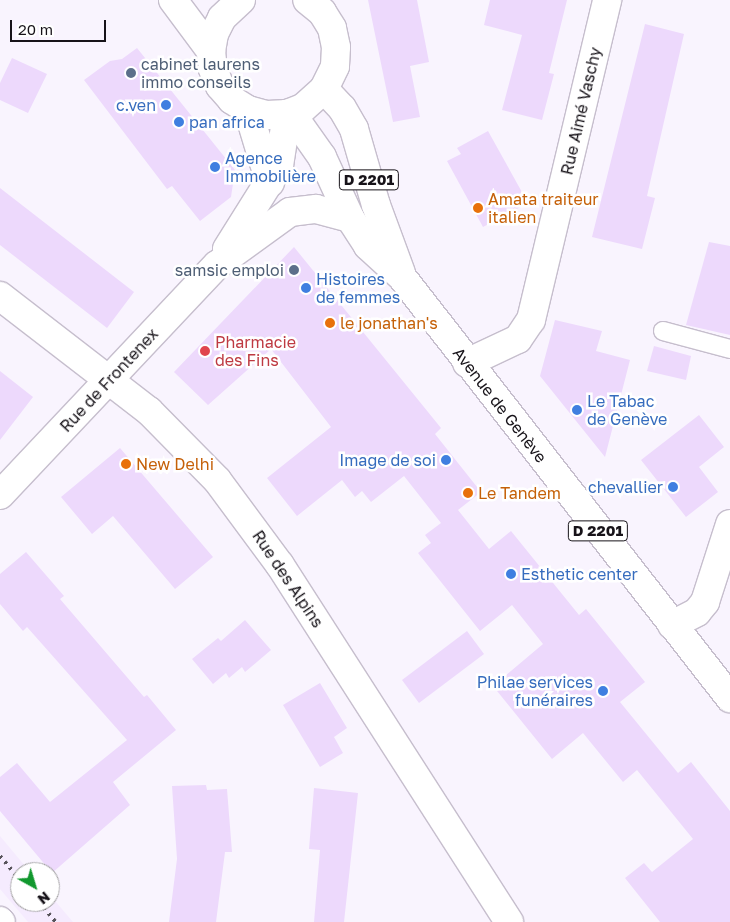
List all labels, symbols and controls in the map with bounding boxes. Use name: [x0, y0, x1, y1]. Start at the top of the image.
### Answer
scale bar: [12, 10, 109, 42]
text: 20 m: [18, 20, 53, 38]
street label: Rue Aimé Vaschy: [557, 45, 605, 177]
place label: cabinet laurens immo conseils: [141, 54, 260, 92]
marker: cabinet laurens immo conseils: [125, 67, 137, 79]
place label: c.ven: [116, 95, 156, 115]
marker: c.ven: [160, 99, 172, 111]
place label: pan africa: [189, 112, 265, 132]
marker: pan africa: [173, 116, 185, 128]
place label: Agence Immobilière: [225, 148, 316, 186]
marker: Agence Immobilière: [209, 161, 221, 173]
road number: D 2201: [338, 168, 400, 192]
place label: Amata traiteur italien: [488, 189, 599, 227]
marker: Amata traiteur italien: [472, 202, 484, 214]
place label: samsic emploi: [175, 260, 284, 280]
marker: samsic emploi: [288, 264, 300, 276]
place label: Histoires de femmes: [316, 269, 400, 307]
marker: Histoires de femmes: [300, 282, 312, 294]
place label: le jonathan's: [340, 313, 438, 333]
marker: le jonathan's: [324, 317, 336, 329]
street label: Rue de Frontenex: [56, 324, 162, 436]
place label: Pharmacie des Fins: [215, 332, 296, 370]
street label: Avenue de Genève: [449, 344, 551, 466]
marker: Pharmacie des Fins: [199, 345, 211, 357]
place label: Le Tabac de Genève: [587, 391, 667, 429]
marker: Le Tabac de Genève: [571, 404, 583, 416]
place label: Image de soi: [339, 450, 436, 470]
place label: New Delhi: [136, 454, 214, 474]
marker: Image de soi: [440, 454, 452, 466]
marker: New Delhi: [120, 458, 132, 470]
place label: chevallier: [588, 477, 663, 497]
marker: chevallier: [667, 481, 679, 493]
place label: Le Tandem: [478, 483, 561, 503]
marker: Le Tandem: [462, 487, 474, 499]
road number: D 2201: [567, 518, 629, 544]
street label: Rue des Alpins: [248, 527, 328, 631]
place label: Esthetic center: [521, 564, 638, 584]
marker: Esthetic center: [505, 568, 517, 580]
place label: Philae services funéraires: [477, 672, 593, 710]
marker: Philae services funéraires: [597, 685, 609, 697]
north arrow: [10, 862, 60, 912]
text: N: [35, 888, 54, 908]

